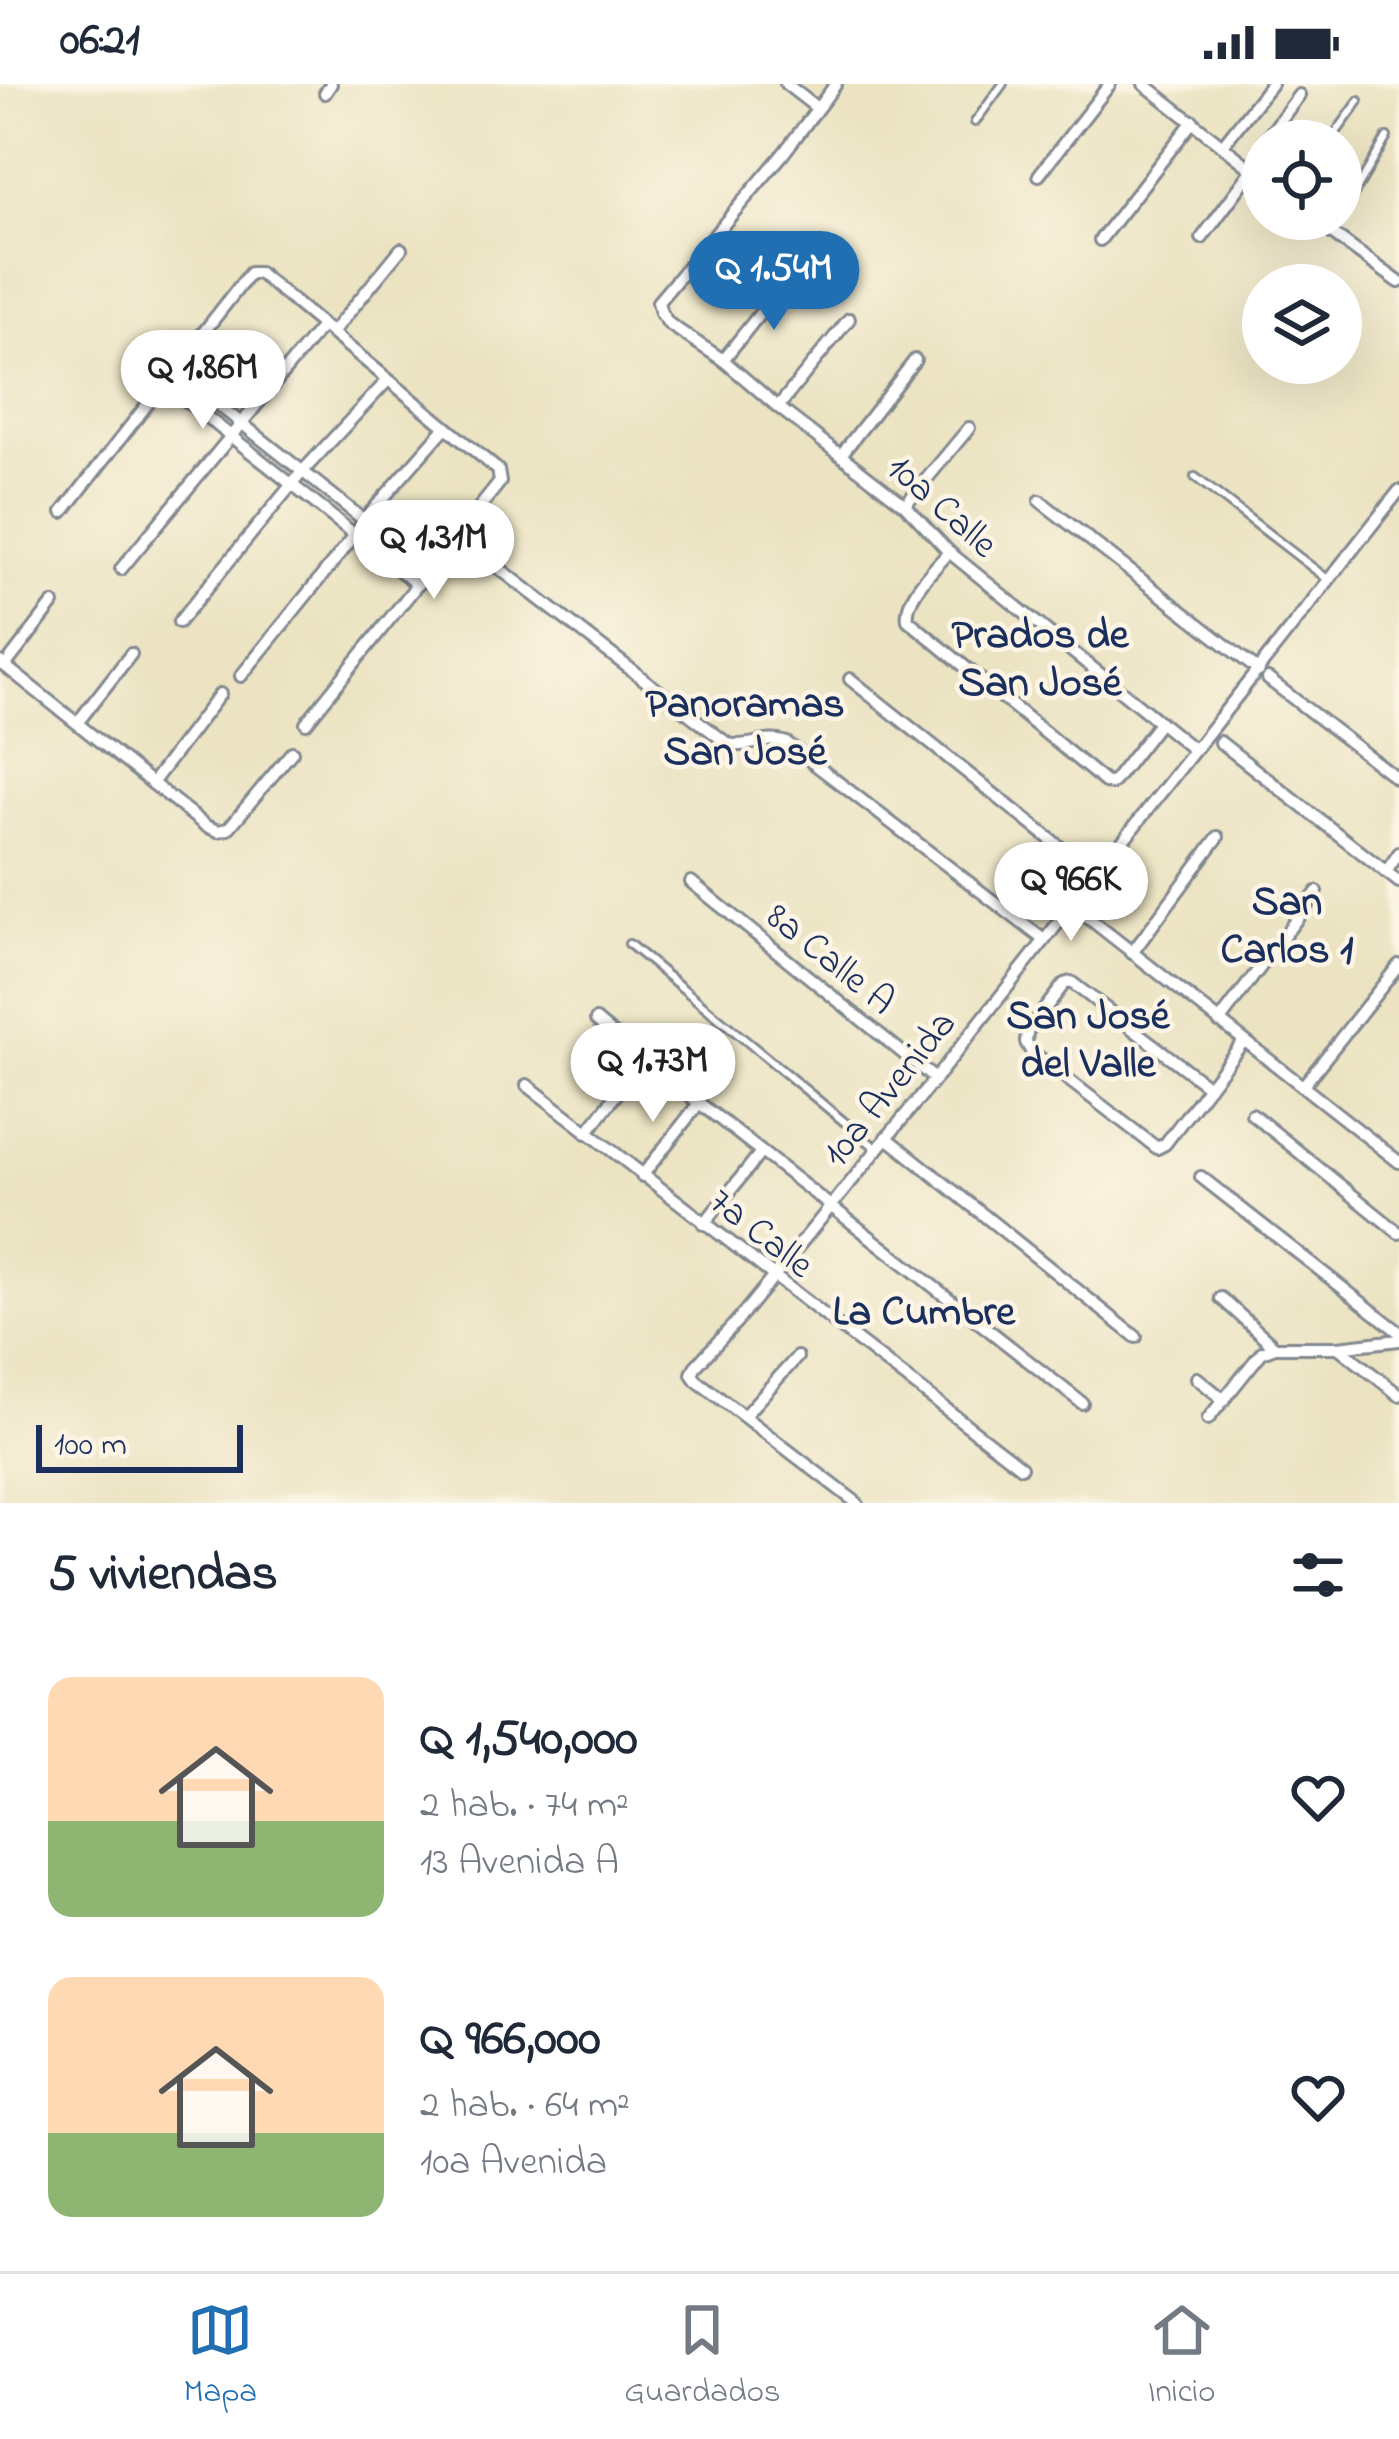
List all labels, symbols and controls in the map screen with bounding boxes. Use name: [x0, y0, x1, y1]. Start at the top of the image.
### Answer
text: 06:21: [60, 9, 140, 75]
map controls: [1242, 120, 1362, 384]
button: locate: [1242, 120, 1362, 240]
pin: Q 1.54M: [663, 231, 885, 333]
text: Q 1.54M: [715, 241, 833, 298]
button: layers: [1242, 264, 1362, 384]
pin: Q 1.86M: [92, 330, 314, 432]
text: Q 1.86M: [148, 340, 258, 397]
street label: 10a Calle: [872, 442, 1010, 573]
pin: Q 1.31M: [323, 500, 545, 602]
text: Q 1.31M: [380, 510, 488, 567]
district label: Prados de San José: [951, 606, 1130, 715]
district label: Panoramas San José: [645, 675, 845, 784]
pin: Q 966K: [973, 842, 1169, 944]
text: Q 966K: [1021, 852, 1121, 909]
district label: San Carlos 1: [1221, 873, 1354, 982]
street label: 8a Calle A: [752, 890, 906, 1031]
district label: San José del Valle: [1006, 987, 1171, 1096]
street label: 10a Avenida: [810, 999, 971, 1180]
pin: Q 1.73M: [542, 1023, 764, 1125]
text: Q 1.73M: [597, 1033, 709, 1090]
street label: 7a Calle: [695, 1175, 825, 1294]
district label: La Cumbre: [833, 1283, 1016, 1344]
scale bar: [36, 1419, 243, 1472]
text: 100 m: [54, 1422, 127, 1470]
text: 5 viviendas: [48, 1538, 278, 1613]
icon: filters: [1285, 1542, 1351, 1608]
text: Q 1,540,000: [420, 1703, 638, 1778]
icon: home: [144, 1725, 288, 1869]
icon: heart: [1285, 1764, 1351, 1830]
text: 2 hab. · 74 m²: [420, 1778, 629, 1835]
text: 13 Avenida A: [420, 1835, 619, 1892]
text: Q 966,000: [420, 2003, 601, 2078]
icon: home: [144, 2025, 288, 2169]
icon: heart: [1285, 2064, 1351, 2130]
text: 2 hab. · 64 m²: [420, 2078, 630, 2135]
text: 10a Avenida: [420, 2135, 607, 2192]
tab: Mapa: [184, 2297, 257, 2417]
tab: Guardados: [624, 2297, 781, 2417]
tab: Inicio: [1148, 2297, 1215, 2417]

